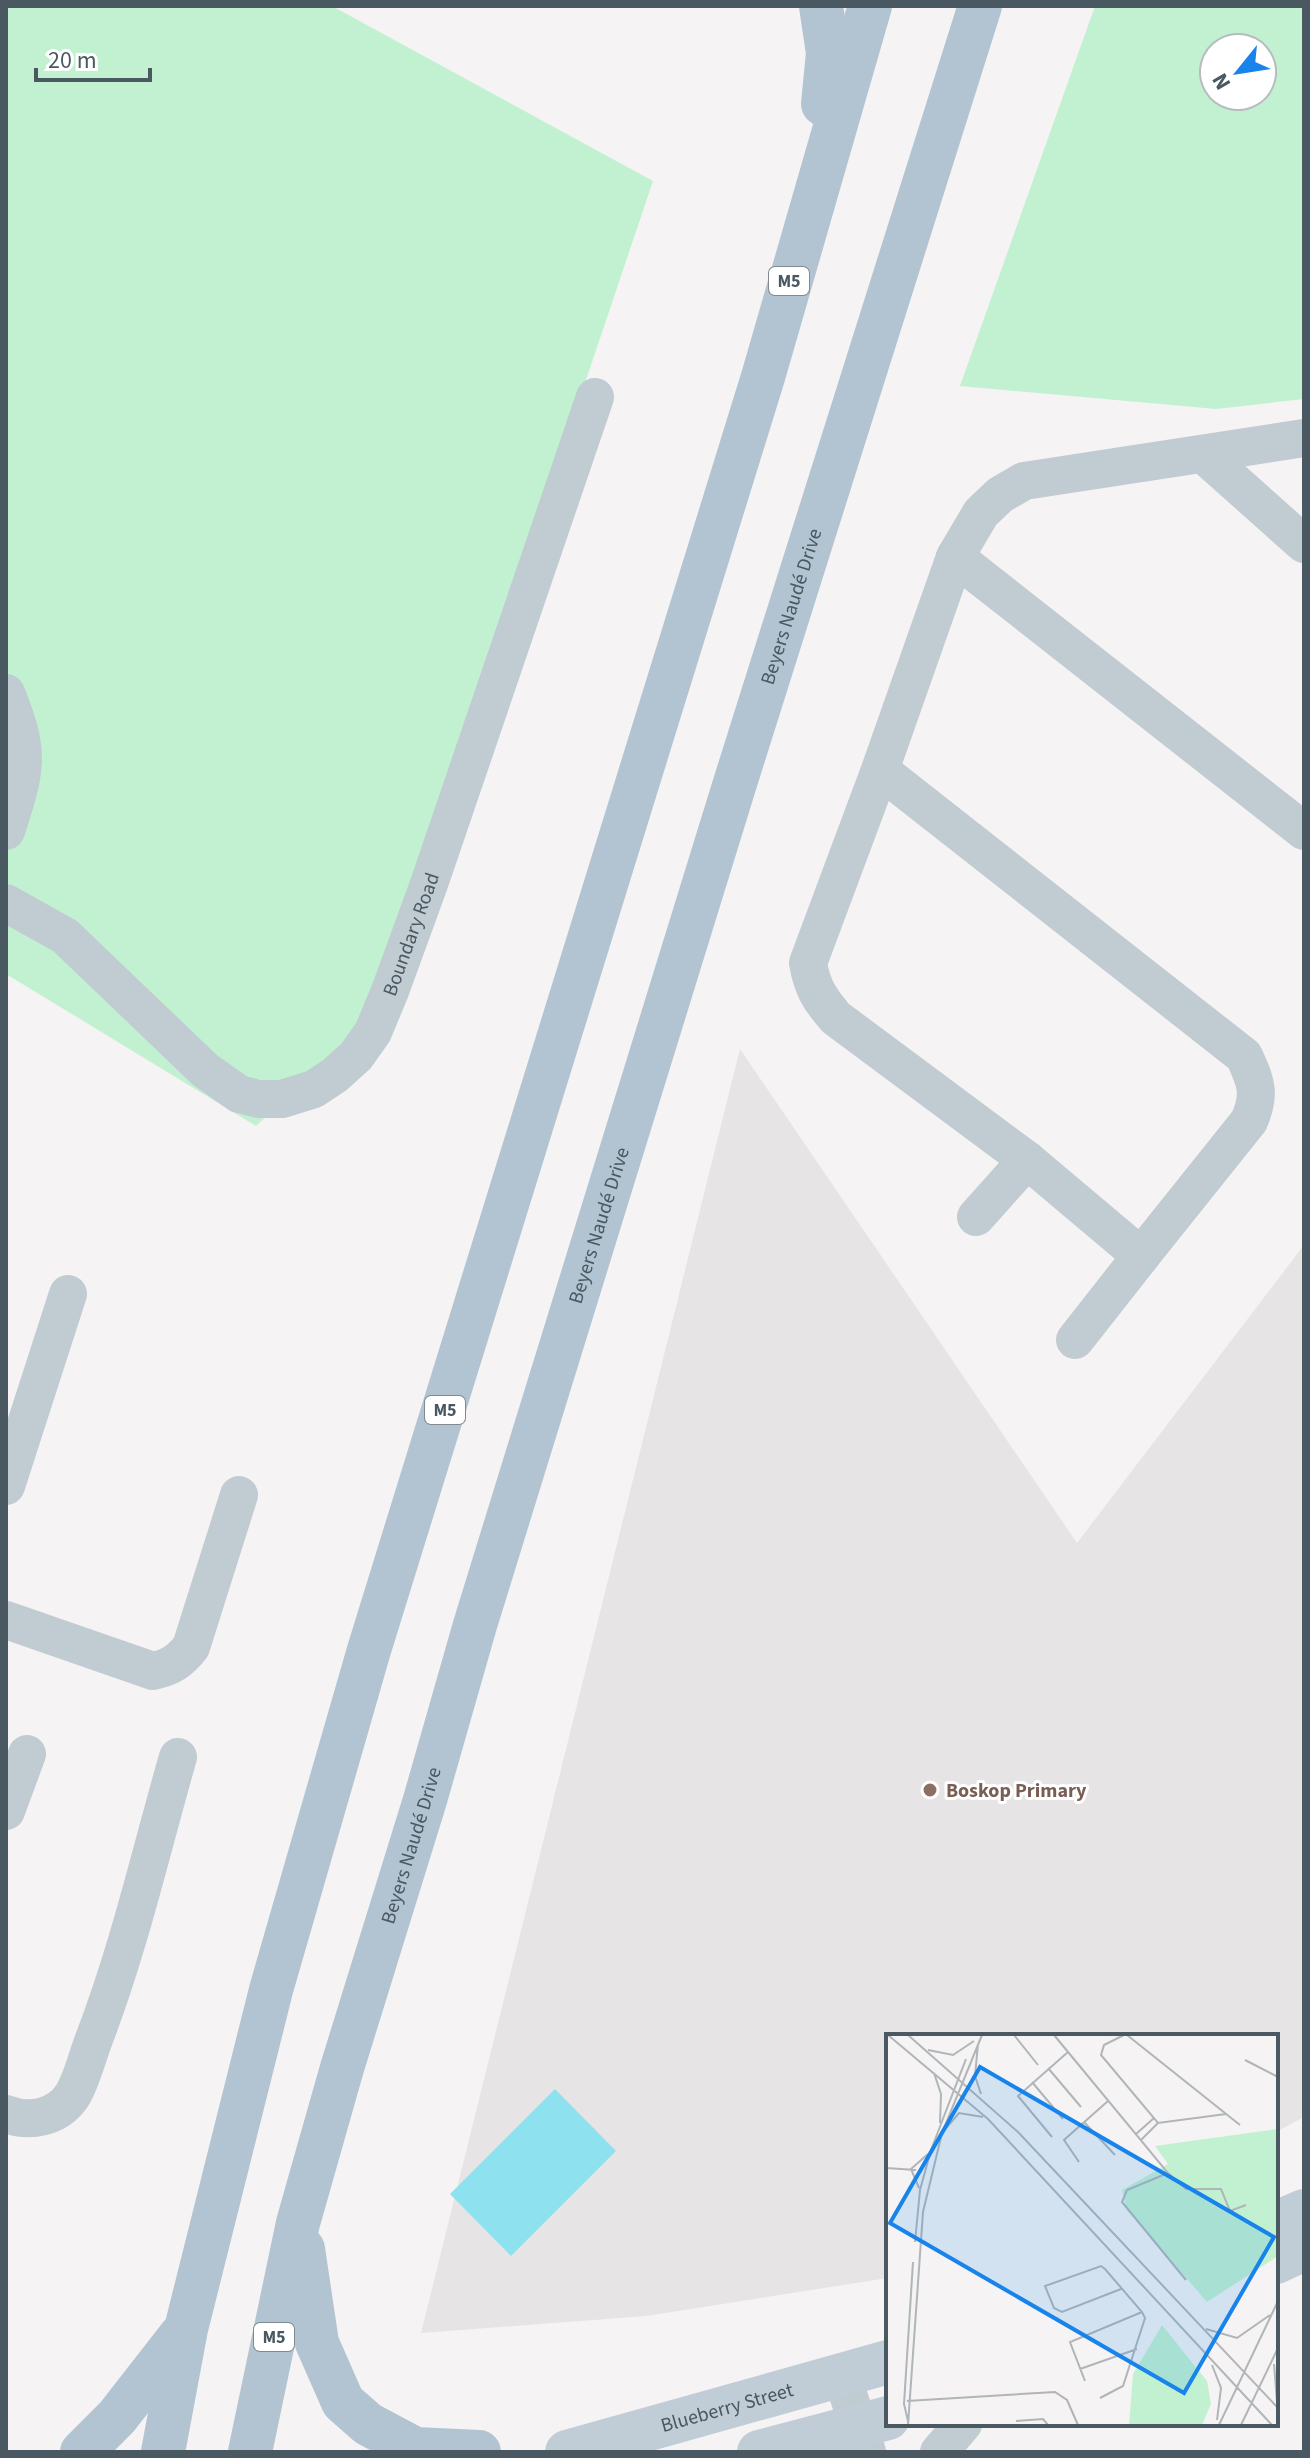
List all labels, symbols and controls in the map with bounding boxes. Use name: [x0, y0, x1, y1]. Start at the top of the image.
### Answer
scale bar: [36, 32, 150, 82]
north arrow: [1198, 32, 1278, 112]
text: 20 m: [48, 43, 97, 78]
text: N: [1204, 67, 1239, 96]
road number: M5: [769, 267, 809, 295]
street label: Beyers Naudé Drive: [754, 525, 829, 689]
street label: Boundary Road: [376, 869, 447, 1000]
street label: Beyers Naudé Drive: [562, 1144, 637, 1307]
road number: M5: [425, 1396, 465, 1424]
street label: Beyers Naudé Drive: [374, 1764, 449, 1928]
place label: Boskop Primary: [946, 1777, 1087, 1805]
marker: Boskop Primary: [921, 1781, 939, 1799]
inset map: [886, 2034, 1278, 2426]
road number: M5: [254, 2323, 294, 2351]
street label: Blueberry Street: [658, 2376, 797, 2440]

